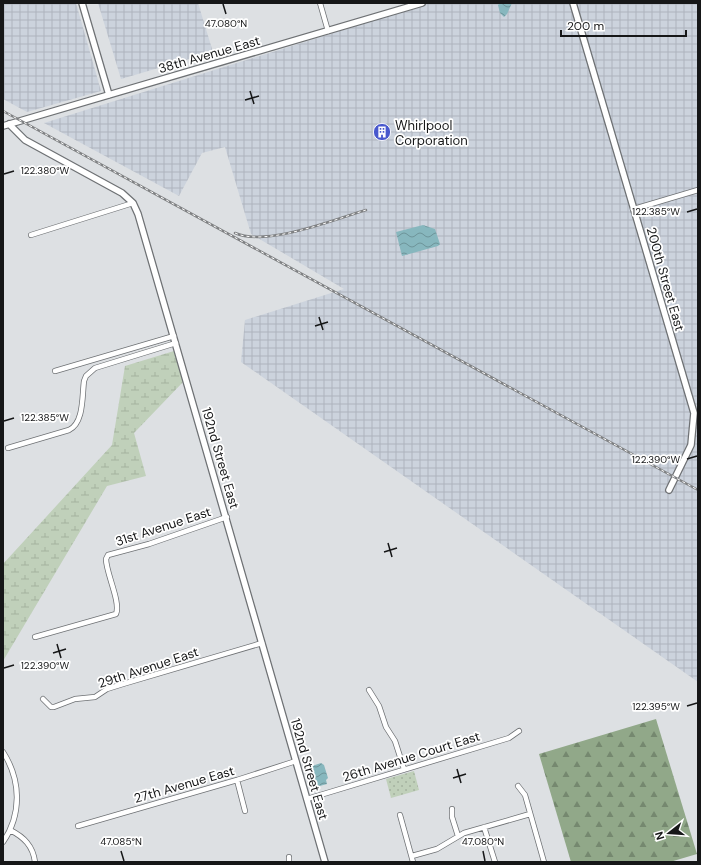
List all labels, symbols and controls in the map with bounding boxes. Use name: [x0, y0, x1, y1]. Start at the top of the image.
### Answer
scale bar: [561, 12, 686, 38]
text: 47.080°N: [205, 17, 247, 30]
text: 200 m: [567, 18, 604, 34]
street label: 38th Avenue East: [156, 32, 262, 77]
place label: Whirlpool Corporation: [395, 117, 468, 149]
building icon: Whirlpool Corporation: [372, 122, 392, 142]
text: 122.380°W: [21, 164, 70, 177]
text: 122.385°W: [632, 205, 680, 218]
street label: 200th Street East: [643, 225, 688, 333]
street label: 192nd Street East: [198, 406, 243, 511]
text: 122.385°W: [21, 411, 69, 424]
text: 122.390°W: [632, 453, 681, 466]
street label: 31st Avenue East: [113, 503, 213, 550]
street label: 29th Avenue East: [96, 643, 201, 692]
text: 122.390°W: [21, 659, 70, 672]
text: 122.395°W: [632, 700, 680, 713]
street label: 192nd Street East: [287, 717, 332, 822]
street label: 26th Avenue Court East: [340, 727, 482, 785]
street label: 27th Avenue East: [132, 762, 236, 807]
north arrow: [649, 813, 689, 853]
text: N: [652, 830, 667, 842]
text: 47.085°N: [100, 835, 142, 848]
text: 47.080°N: [462, 835, 504, 848]

